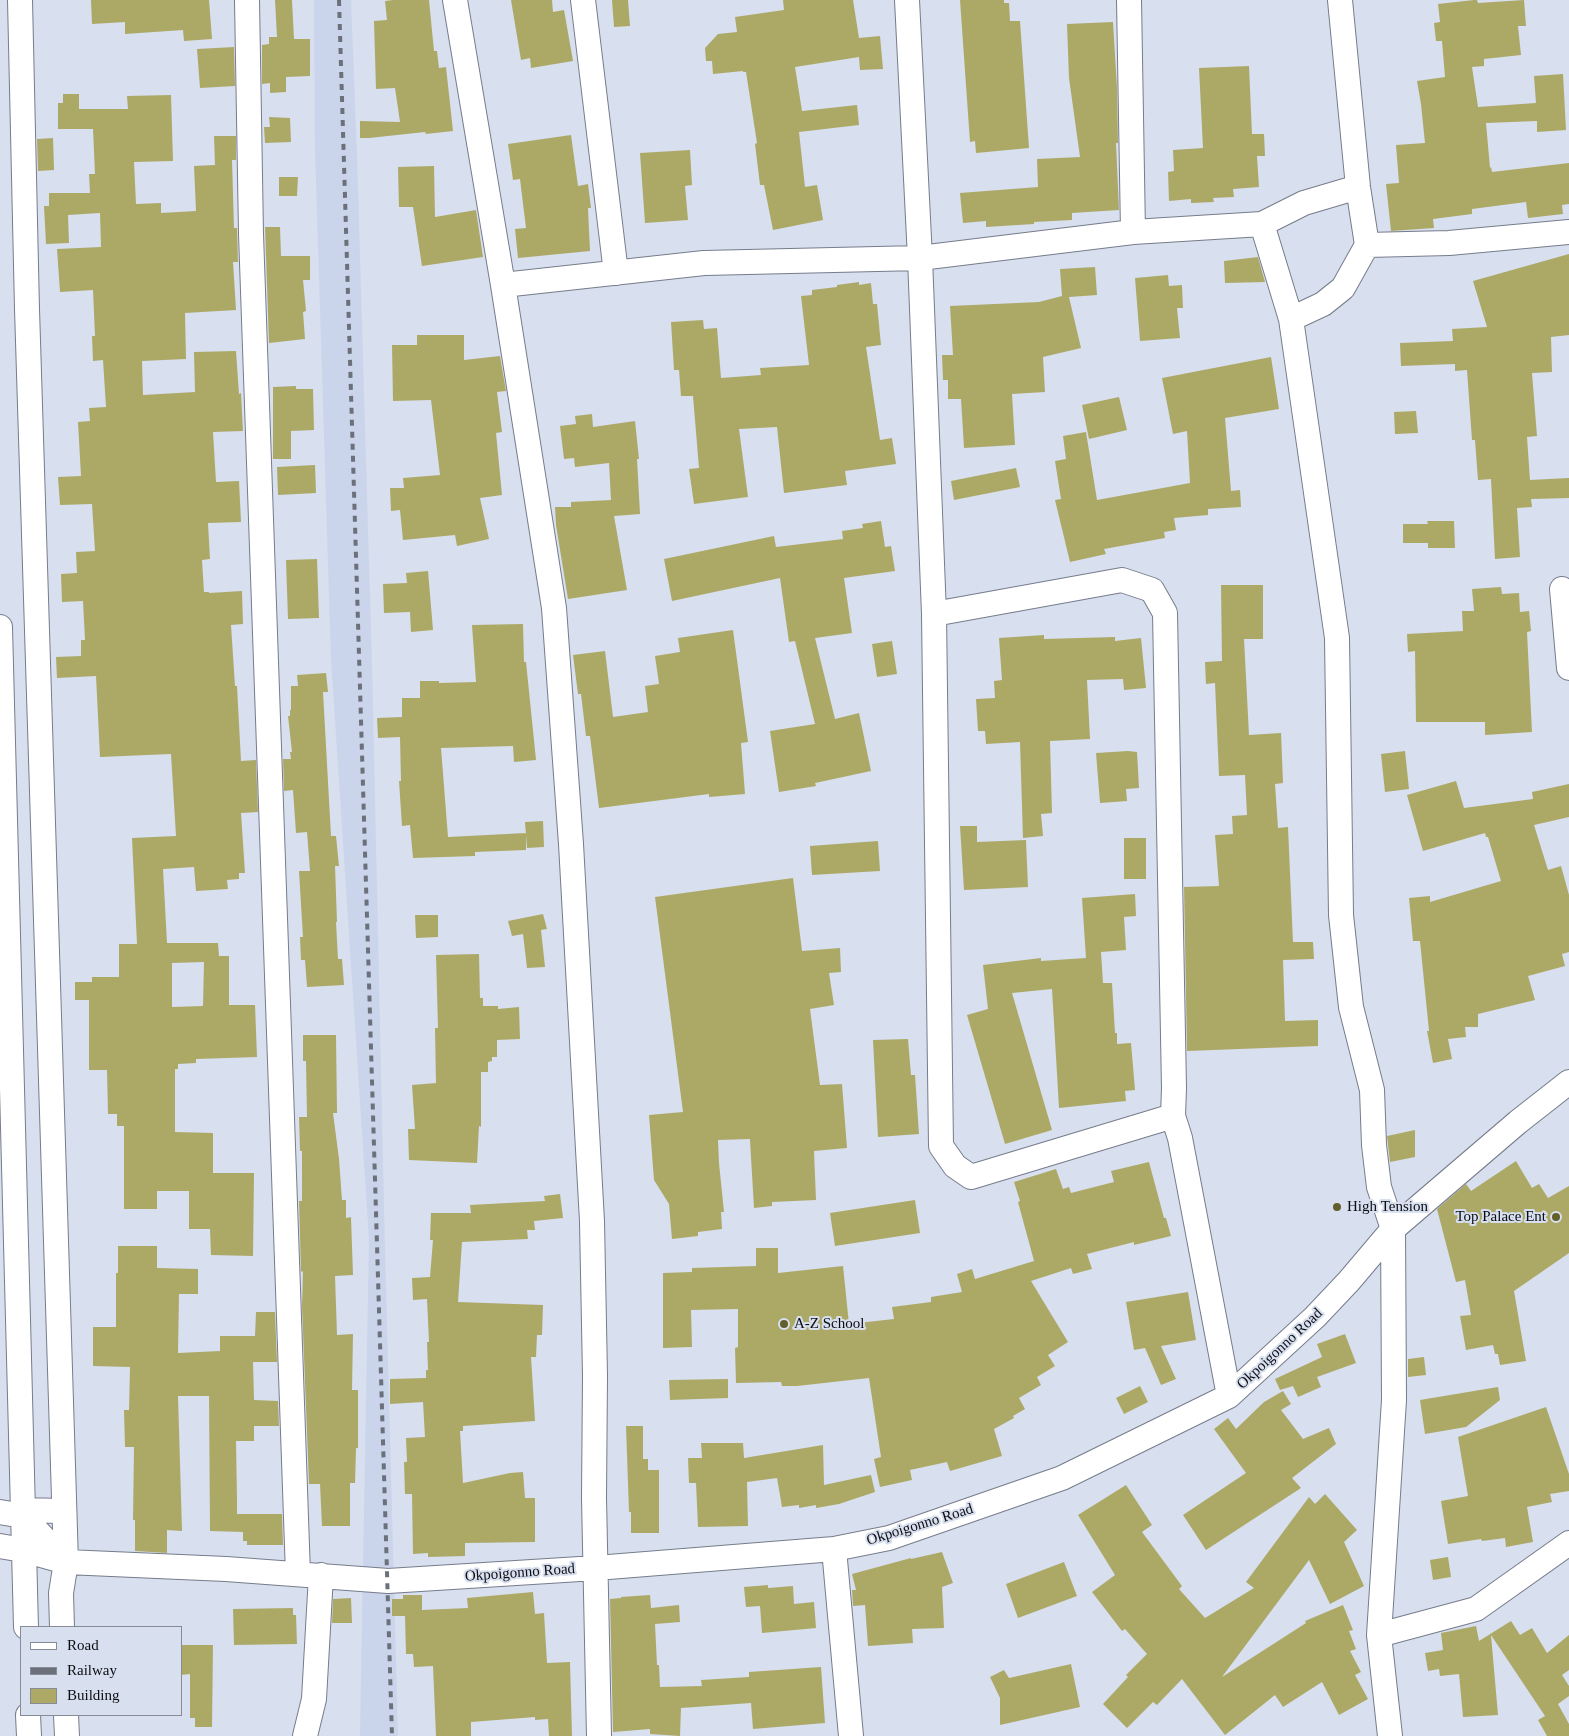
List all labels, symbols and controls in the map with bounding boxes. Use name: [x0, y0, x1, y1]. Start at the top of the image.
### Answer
place label: High Tension: [1347, 1198, 1428, 1216]
marker: High Tension: [1331, 1201, 1343, 1213]
place label: Top Palace Ent: [1455, 1208, 1546, 1226]
marker: Top Palace Ent: [1550, 1211, 1562, 1223]
street label: Okpoigonno Road: [1233, 1305, 1327, 1393]
place label: A-Z School: [794, 1315, 864, 1333]
marker: A-Z School: [778, 1318, 790, 1330]
street label: Okpoigonno Road: [865, 1500, 975, 1550]
street label: Okpoigonno Road: [464, 1560, 576, 1586]
legend: [20, 1626, 182, 1716]
text: Road: [67, 1637, 99, 1653]
text: Railway: [67, 1662, 117, 1678]
text: Building: [67, 1687, 120, 1703]

